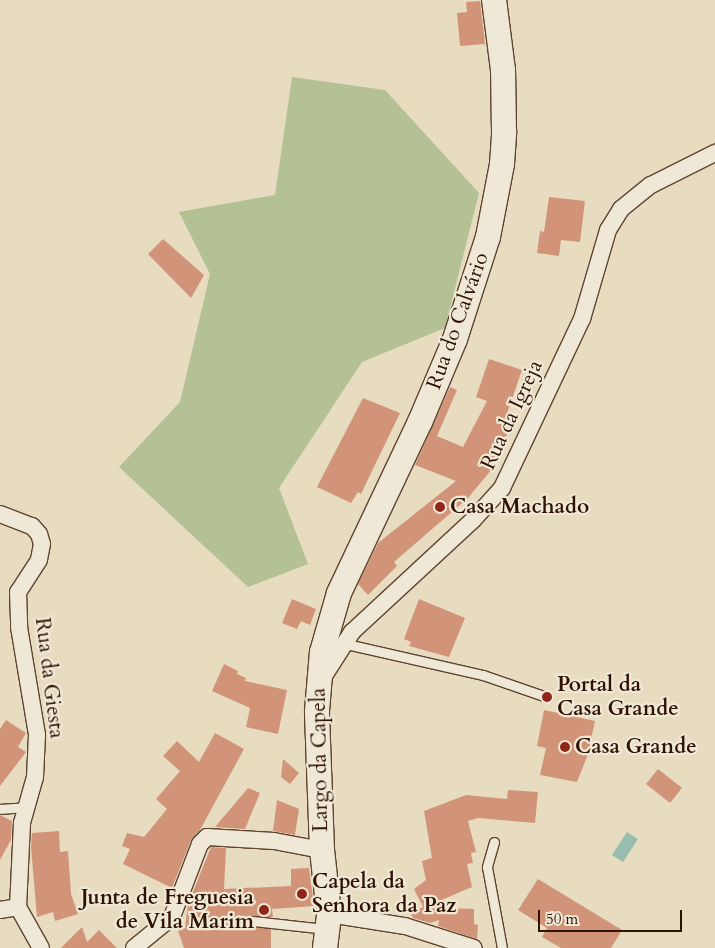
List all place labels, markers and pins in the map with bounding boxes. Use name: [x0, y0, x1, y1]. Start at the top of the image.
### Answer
place label: Casa Machado: [450, 494, 589, 520]
marker: Casa Machado: [434, 501, 446, 513]
place label: Portal da Casa Grande: [557, 672, 679, 722]
marker: Portal da Casa Grande: [541, 691, 553, 703]
place label: Casa Grande: [575, 734, 697, 760]
marker: Casa Grande: [559, 741, 571, 753]
place label: Capela da Senhora da Paz: [312, 869, 457, 919]
place label: Junta de Freguesia de Vila Marim: [81, 885, 254, 935]
marker: Capela da Senhora da Paz: [296, 888, 308, 900]
marker: Junta de Freguesia de Vila Marim: [258, 904, 270, 916]

